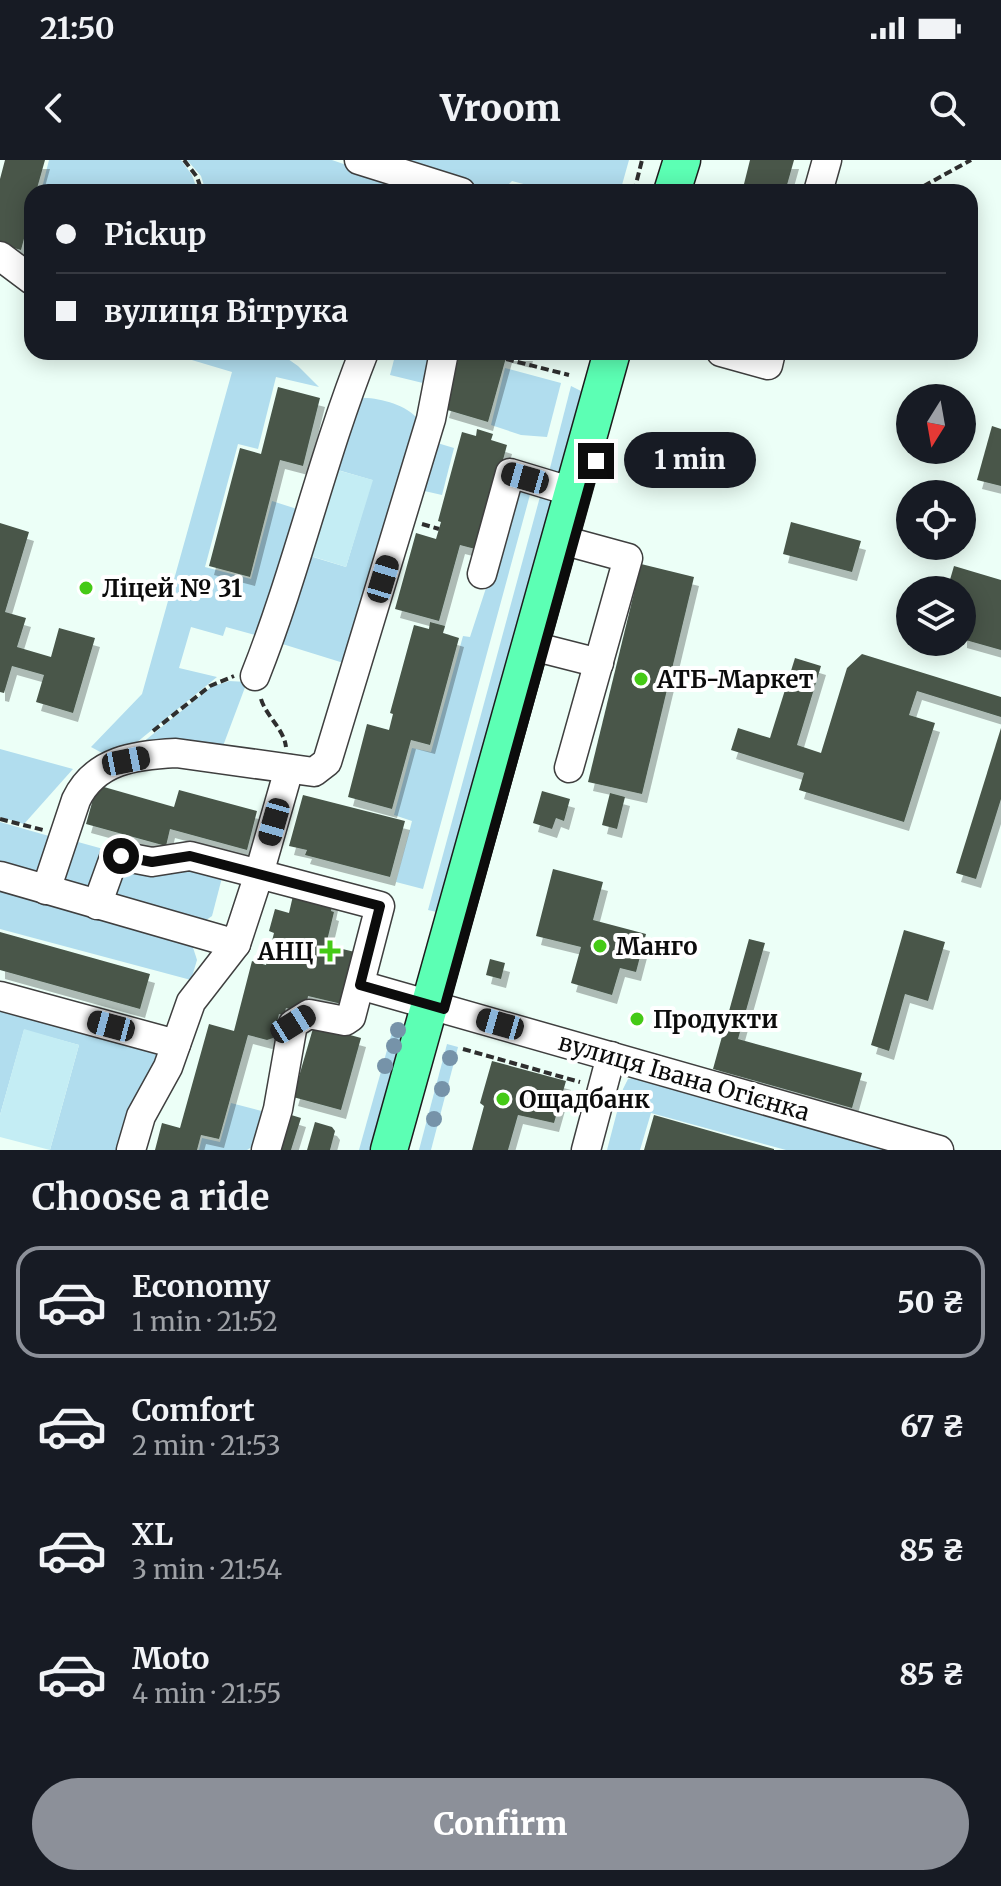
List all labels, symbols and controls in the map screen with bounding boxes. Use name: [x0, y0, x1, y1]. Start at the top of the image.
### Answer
text: 21:50: [40, 9, 115, 47]
icon: back: [32, 86, 76, 130]
text: Vroom: [440, 86, 561, 131]
icon: search: [925, 86, 969, 130]
text: Pickup: [104, 215, 206, 253]
text: вулиця Вітрука: [104, 292, 348, 330]
north arrow: [896, 384, 976, 464]
map controls: [896, 384, 976, 656]
callout: 1 min: [624, 433, 756, 489]
route end: [578, 443, 614, 479]
text: 1 min: [654, 443, 726, 476]
car: [499, 460, 551, 496]
button: locate: [896, 480, 976, 560]
car: [365, 553, 401, 605]
place label: Ліцей № 31: [102, 573, 242, 604]
button: layers: [896, 576, 976, 656]
marker: Ліцей № 31: [77, 579, 95, 597]
place label: АТБ-Маркет: [656, 664, 814, 695]
marker: АТБ-Маркет: [632, 670, 650, 688]
car: [100, 745, 152, 777]
car: [256, 796, 292, 848]
route start: [103, 838, 139, 874]
place label: Манго: [616, 931, 698, 962]
place label: АНЦ: [257, 936, 314, 967]
marker: Манго: [591, 937, 609, 955]
marker: АНЦ: [321, 942, 339, 960]
car: [266, 1001, 320, 1047]
place label: Продукти: [653, 1004, 778, 1035]
car: [474, 1006, 526, 1042]
car: [85, 1008, 137, 1044]
marker: Продукти: [628, 1010, 646, 1028]
street label: вулиця Івана Огієнка: [555, 1026, 813, 1128]
place label: Ощадбанк: [519, 1084, 650, 1115]
marker: Ощадбанк: [494, 1090, 512, 1108]
text: Choose a ride: [32, 1175, 269, 1220]
icon: car: [36, 1266, 108, 1338]
text: Economy: [132, 1267, 270, 1305]
text: 50 ₴: [897, 1283, 965, 1321]
text: 1 min · 21:52: [132, 1305, 278, 1338]
icon: car: [36, 1390, 108, 1462]
text: Comfort: [132, 1391, 255, 1429]
text: 67 ₴: [900, 1407, 965, 1445]
text: 2 min · 21:53: [132, 1429, 281, 1462]
icon: car: [36, 1514, 108, 1586]
text: XL: [132, 1515, 173, 1553]
text: 85 ₴: [899, 1531, 965, 1569]
text: 3 min · 21:54: [132, 1553, 282, 1586]
icon: car: [36, 1638, 108, 1710]
text: Moto: [132, 1639, 210, 1677]
text: 85 ₴: [899, 1655, 965, 1693]
text: 4 min · 21:55: [132, 1677, 281, 1710]
button: Confirm: [32, 1778, 969, 1870]

